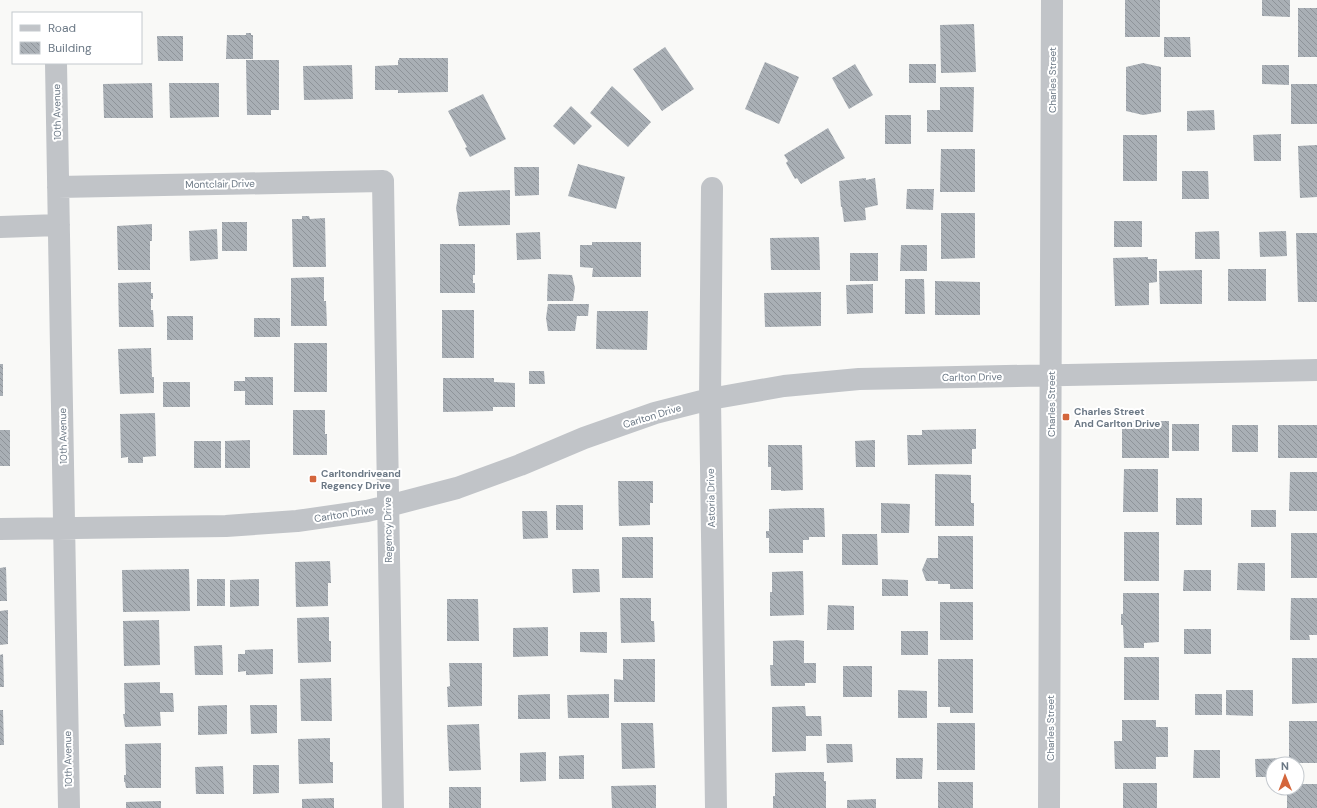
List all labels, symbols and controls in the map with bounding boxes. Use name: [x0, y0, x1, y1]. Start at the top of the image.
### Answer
legend: [12, 12, 142, 64]
text: Road: [48, 20, 76, 36]
text: Building: [48, 40, 92, 56]
street label: Charles Street: [1046, 47, 1059, 113]
street label: 10th Avenue: [50, 83, 64, 140]
street label: Montclair Drive: [185, 177, 255, 191]
street label: Carlton Drive: [942, 370, 1003, 384]
street label: Charles Street: [1045, 371, 1058, 437]
street label: Carlton Drive: [621, 401, 683, 431]
place label: Charles Street And Carlton Drive: [1074, 405, 1160, 430]
street label: 10th Avenue: [56, 407, 70, 464]
marker: Charles Street And Carlton Drive: [1061, 412, 1071, 422]
place label: Carltondriveand Regency Drive: [321, 467, 401, 492]
street label: Astoria Drive: [704, 468, 718, 528]
marker: Carltondriveand Regency Drive: [308, 474, 318, 484]
street label: Regency Drive: [381, 497, 395, 563]
street label: Carlton Drive: [313, 503, 375, 525]
street label: Charles Street: [1044, 695, 1057, 761]
street label: 10th Avenue: [61, 730, 75, 787]
north arrow: [1265, 756, 1305, 796]
text: N: [1281, 759, 1289, 773]

